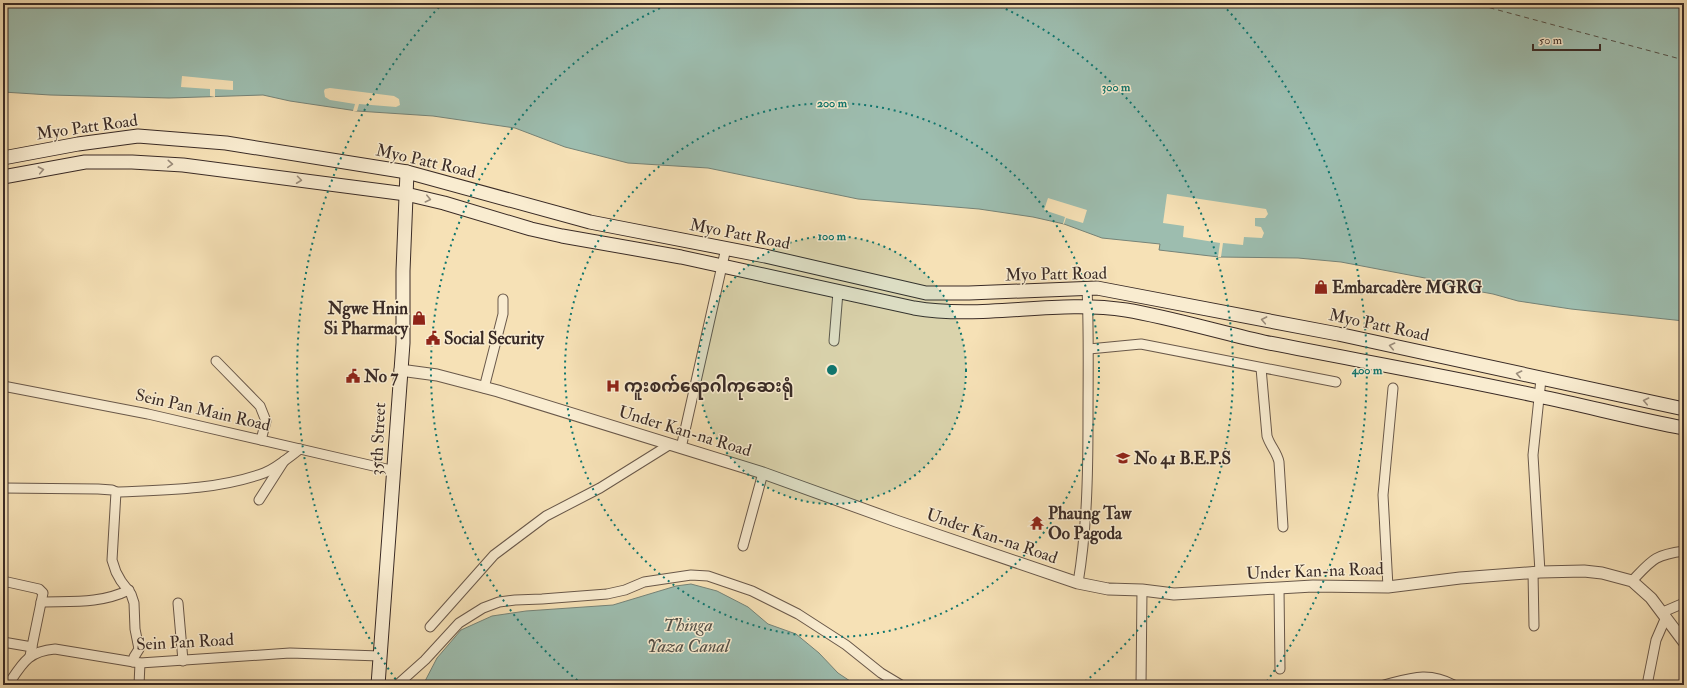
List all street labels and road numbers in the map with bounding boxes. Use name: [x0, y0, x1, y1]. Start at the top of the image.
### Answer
street label: Myo Patt Road: [35, 109, 140, 145]
street label: Myo Patt Road: [374, 139, 479, 184]
street label: Myo Patt Road: [688, 214, 793, 255]
street label: Myo Patt Road: [1005, 263, 1108, 286]
street label: Myo Patt Road: [1327, 304, 1432, 347]
street label: Sein Pan Main Road: [133, 384, 273, 436]
street label: Under Kan-na Road: [616, 401, 754, 461]
street label: 35th Street: [366, 402, 390, 476]
street label: Under Kan-na Road: [924, 504, 1061, 569]
street label: Under Kan-na Road: [1246, 558, 1385, 584]
street label: Sein Pan Road: [136, 629, 235, 655]

